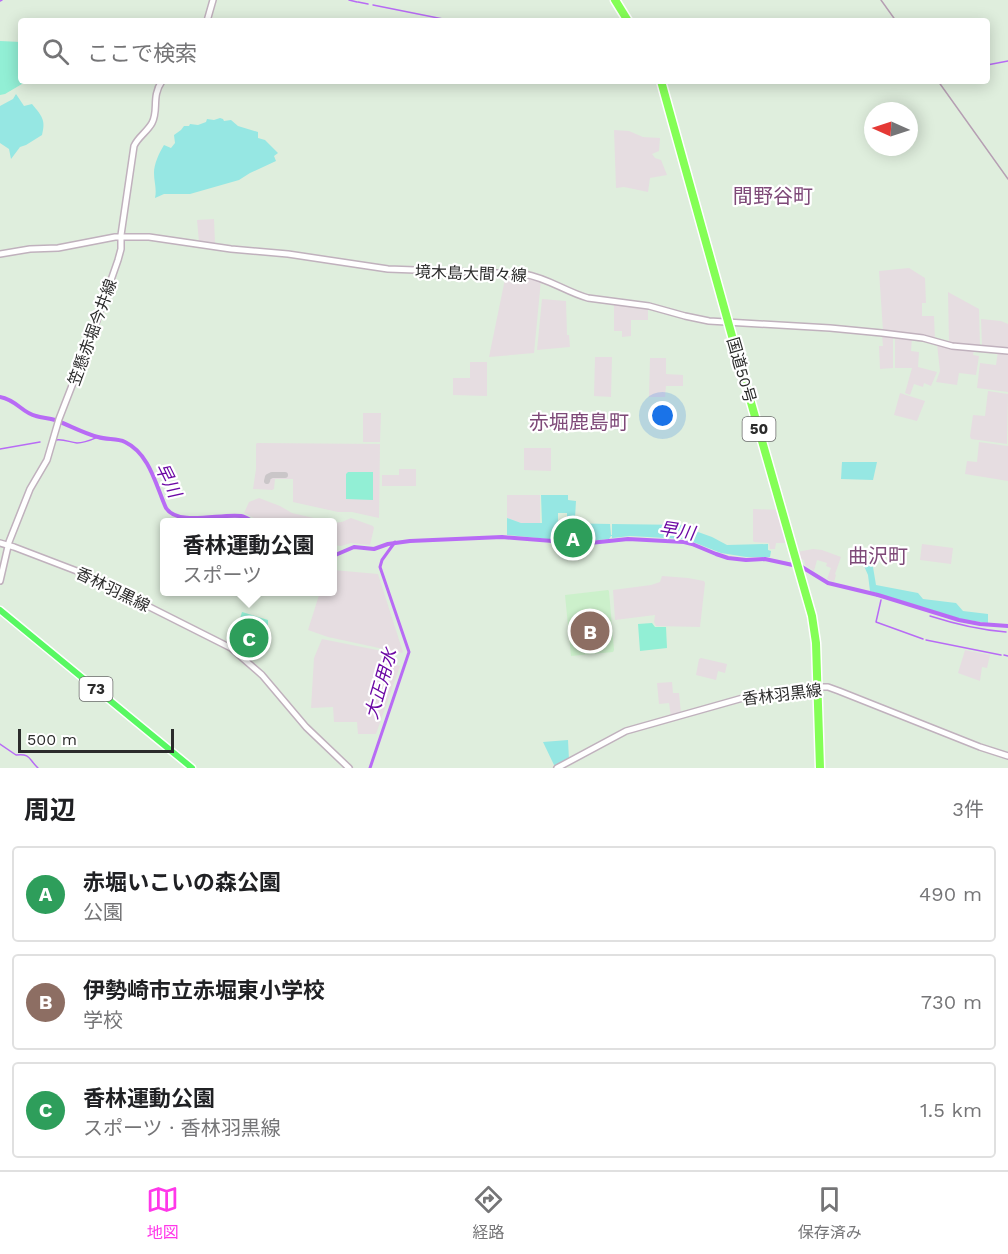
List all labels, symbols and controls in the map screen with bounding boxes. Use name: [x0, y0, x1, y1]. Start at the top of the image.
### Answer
search box: [18, 18, 990, 84]
icon: search: [39, 35, 72, 68]
text: ここで検索: [87, 41, 197, 66]
north arrow: [864, 102, 918, 156]
district label: 間野谷町: [733, 184, 813, 208]
street label: 境木島大間々線: [415, 262, 527, 285]
street label: 笠懸赤堀今井線: [64, 276, 121, 388]
street label: 国道50号: [723, 335, 760, 405]
your location: [648, 401, 677, 430]
district label: 赤堀鹿島町: [529, 410, 629, 434]
road number: 50: [742, 417, 776, 441]
water label: 早川: [151, 459, 187, 502]
pin: A: [554, 516, 592, 560]
water label: 早川: [658, 517, 698, 544]
popup: [160, 518, 337, 596]
text: 香林運動公園: [182, 533, 315, 558]
district label: 曲沢町: [848, 544, 908, 568]
street label: 香林羽黒線: [73, 563, 153, 616]
text: スポーツ: [182, 563, 262, 587]
pin: B: [570, 608, 610, 654]
pin: C: [230, 616, 268, 660]
water label: 大正用水: [361, 644, 401, 721]
road number: 73: [80, 677, 112, 701]
street label: 香林羽黒線: [741, 680, 823, 709]
scale bar: [18, 726, 174, 754]
text: 500 m: [27, 730, 77, 749]
text: 周辺: [24, 795, 76, 825]
text: 3件: [952, 797, 984, 821]
text: 赤堀いこいの森公園: [83, 870, 281, 895]
text: A: [39, 882, 52, 906]
text: 490 m: [919, 882, 982, 906]
text: 公園: [83, 900, 123, 924]
text: 伊勢崎市立赤堀東小学校: [83, 978, 325, 1003]
text: B: [39, 990, 52, 1014]
text: 730 m: [921, 990, 982, 1014]
text: 学校: [83, 1008, 123, 1032]
text: 香林運動公園: [83, 1086, 215, 1111]
text: C: [39, 1098, 52, 1122]
text: 1.5 km: [920, 1098, 982, 1122]
text: スポーツ · 香林羽黒線: [83, 1116, 281, 1140]
tab: 地図: [146, 1183, 179, 1243]
tab: 経路: [472, 1183, 505, 1243]
tab: 保存済み: [798, 1183, 862, 1243]

